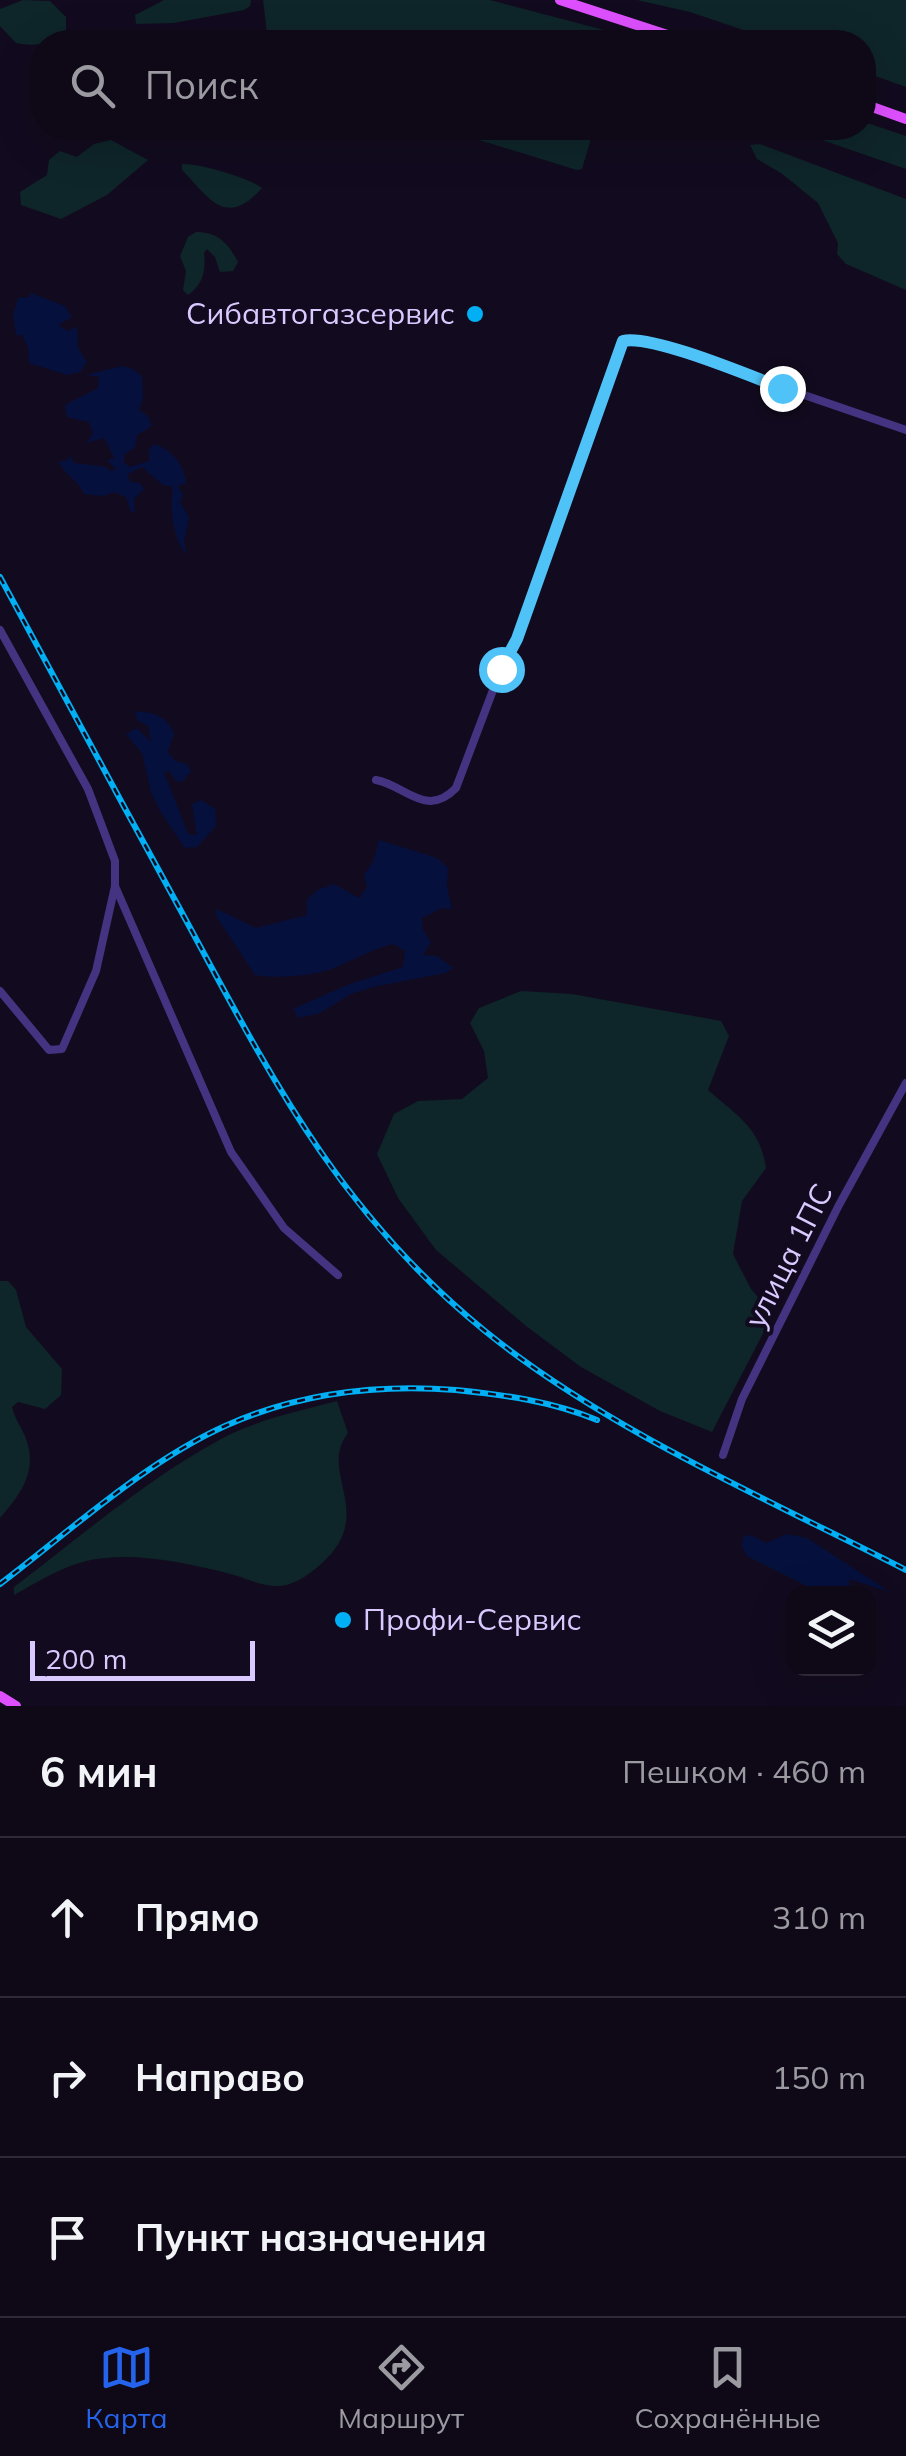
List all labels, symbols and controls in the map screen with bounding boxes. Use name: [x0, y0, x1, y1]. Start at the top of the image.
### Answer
search box: [30, 30, 876, 140]
icon: search: [65, 58, 120, 113]
text: Поиск: [145, 61, 258, 109]
place label: Сибавтогазсервис: [186, 294, 455, 332]
marker: Сибавтогазсервис: [464, 303, 486, 325]
route end: [760, 366, 806, 412]
route start: [479, 647, 525, 693]
street label: улица 1ПС: [736, 1177, 841, 1334]
map controls: [786, 1586, 876, 1676]
button: layers: [786, 1586, 876, 1676]
place label: Профи-Сервис: [363, 1600, 582, 1638]
marker: Профи-Сервис: [332, 1609, 354, 1631]
scale bar: [30, 1636, 255, 1680]
text: 200 m: [45, 1641, 127, 1676]
text: 6 мин: [40, 1745, 158, 1798]
text: Пешком · 460 m: [622, 1751, 866, 1791]
icon: ahead: [40, 1890, 95, 1945]
text: Прямо: [135, 1893, 260, 1941]
text: 310 m: [772, 1897, 866, 1937]
icon: right: [40, 2050, 95, 2105]
text: Направо: [135, 2053, 305, 2101]
text: 150 m: [772, 2057, 866, 2097]
icon: arrive: [40, 2210, 95, 2265]
text: Пункт назначения: [135, 2213, 487, 2261]
tab: Карта: [85, 2340, 168, 2435]
tab: Маршрут: [338, 2340, 464, 2435]
tab: Сохранённые: [634, 2340, 821, 2435]

